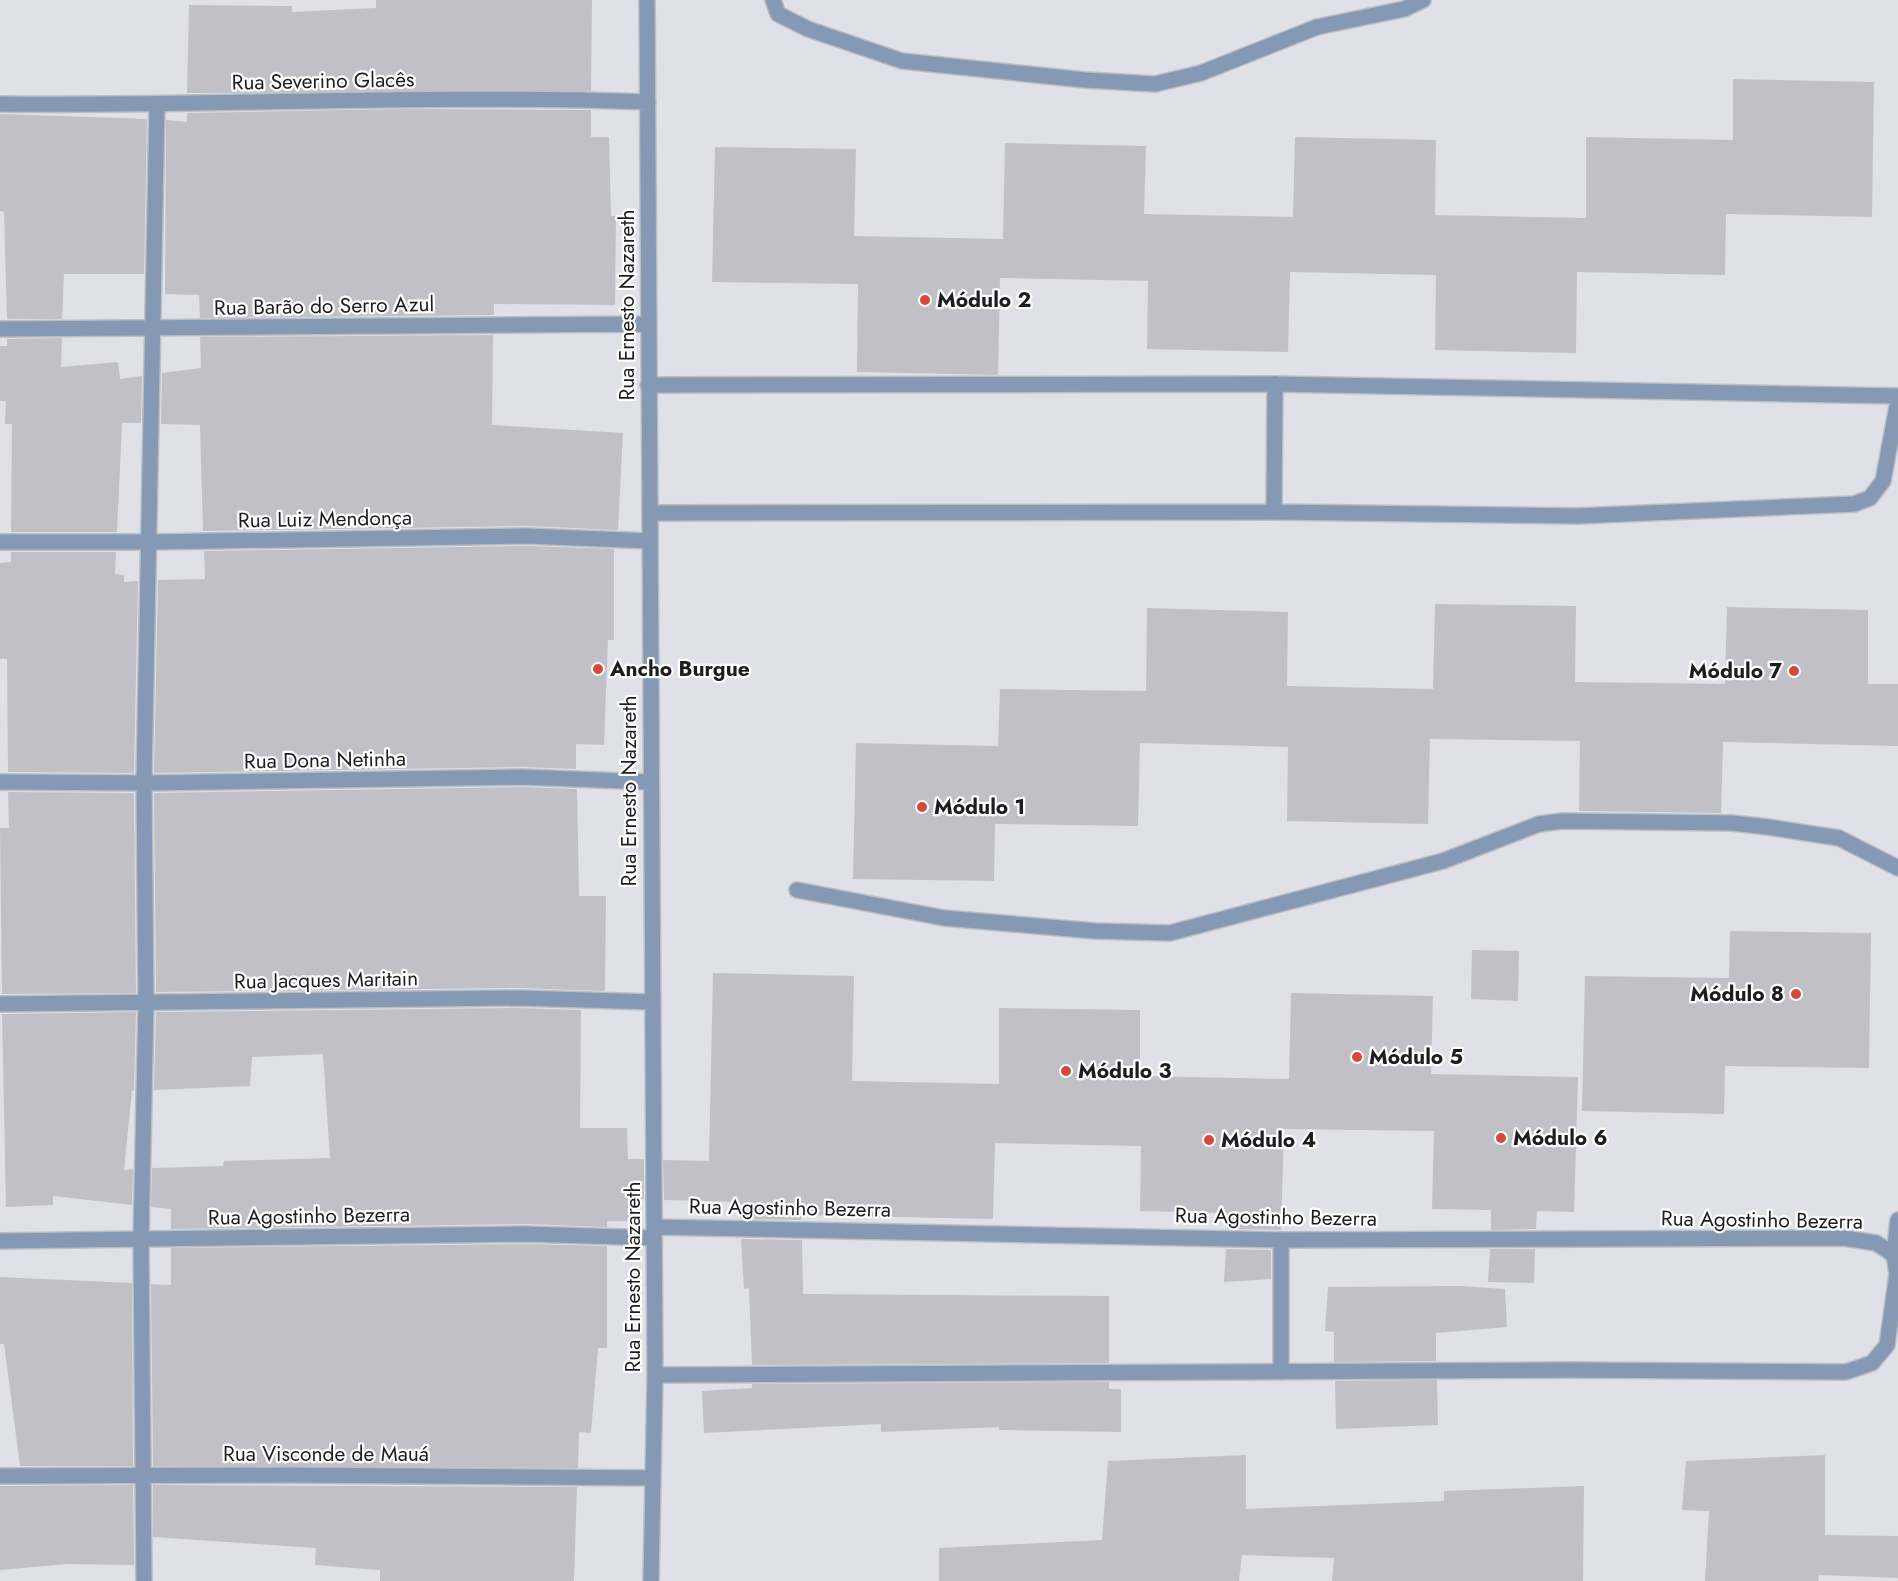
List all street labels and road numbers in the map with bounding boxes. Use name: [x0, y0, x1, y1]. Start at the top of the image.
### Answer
street label: Rua Severino Glacês: [231, 64, 415, 98]
street label: Rua Ernesto Nazareth: [612, 210, 642, 400]
street label: Rua Barão do Serro Azul: [214, 289, 434, 323]
street label: Rua Luiz Mendonça: [238, 502, 412, 536]
street label: Rua Ernesto Nazareth: [614, 696, 644, 886]
street label: Rua Dona Netinha: [244, 744, 406, 776]
street label: Rua Jacques Maritain: [234, 963, 418, 997]
street label: Rua Ernesto Nazareth: [618, 1182, 648, 1372]
street label: Rua Agostinho Bezerra: [689, 1191, 891, 1225]
street label: Rua Agostinho Bezerra: [208, 1199, 410, 1233]
street label: Rua Agostinho Bezerra: [1175, 1200, 1377, 1234]
street label: Rua Agostinho Bezerra: [1661, 1203, 1863, 1237]
street label: Rua Visconde de Mauá: [223, 1439, 429, 1469]

